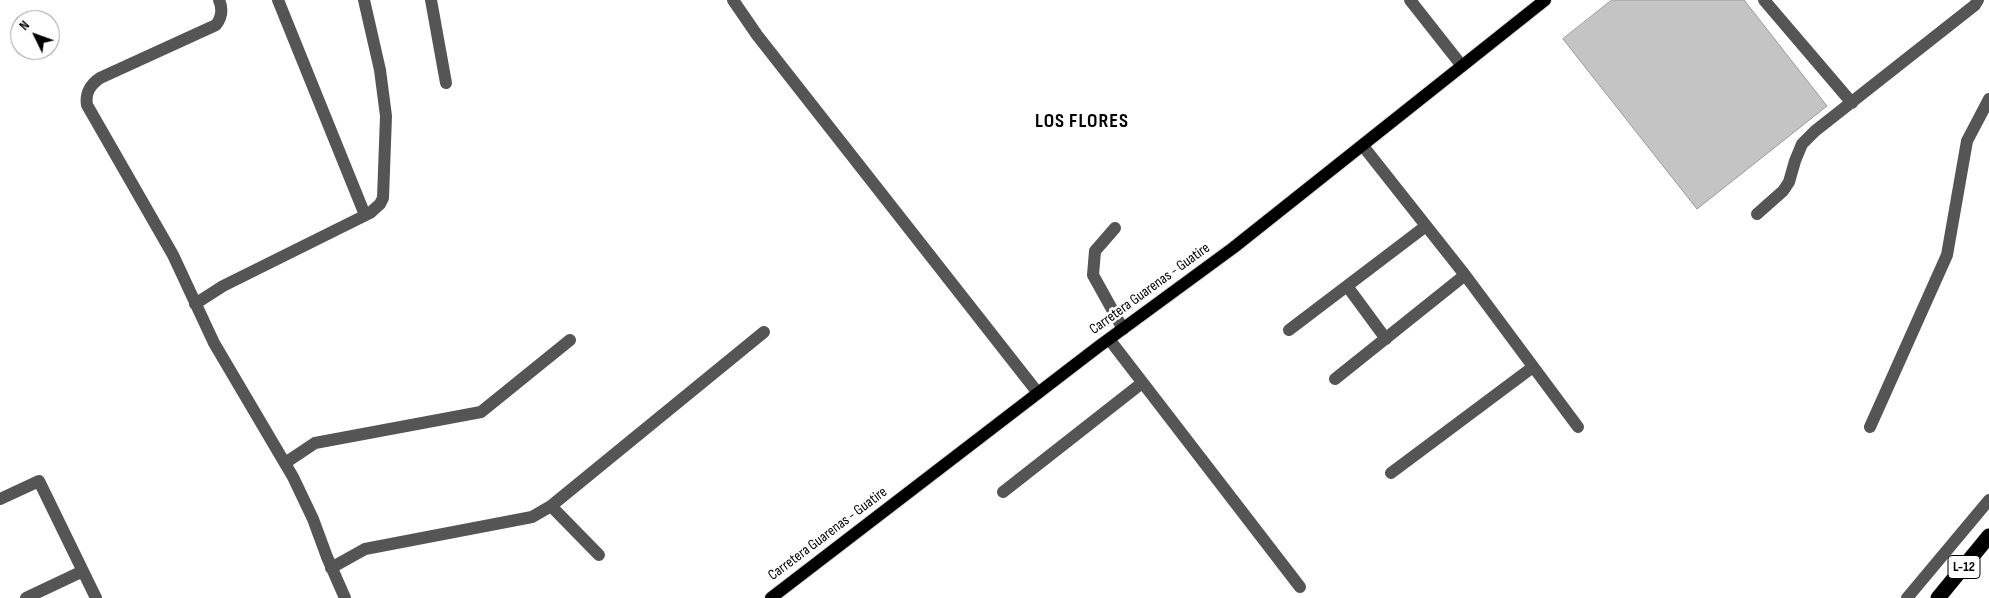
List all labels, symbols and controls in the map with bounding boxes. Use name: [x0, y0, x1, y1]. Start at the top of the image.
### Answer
north arrow: [10, 10, 60, 60]
text: N: [15, 17, 33, 34]
district label: LOS FLORES: [1034, 110, 1130, 134]
street label: Carretera Guarenas - Guatire: [1086, 239, 1214, 339]
street label: Carretera Guarenas - Guatire: [765, 483, 891, 585]
road number: L-12: [1948, 556, 1980, 578]

